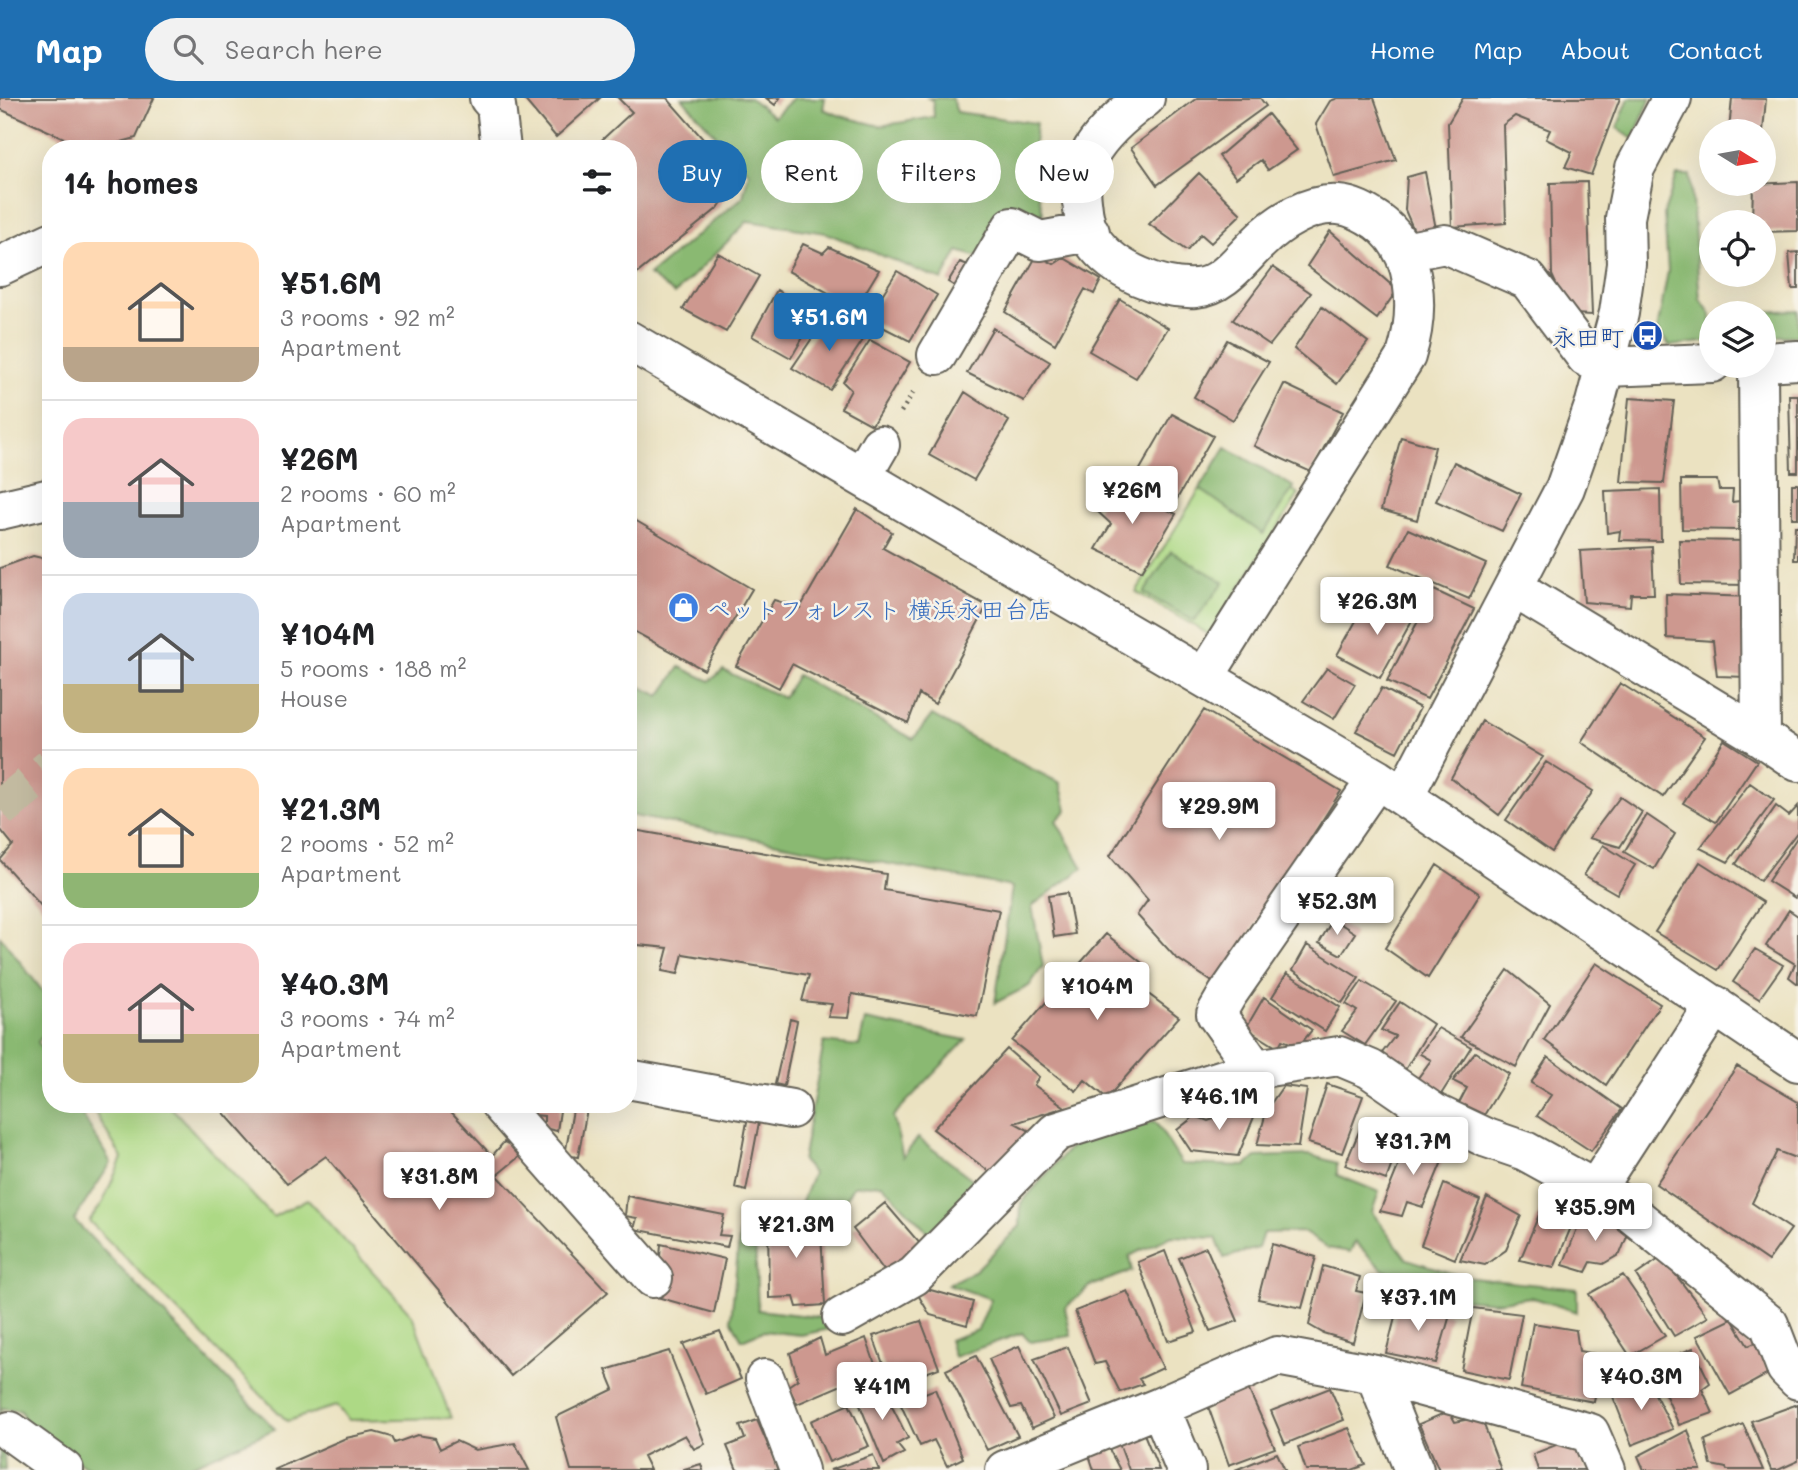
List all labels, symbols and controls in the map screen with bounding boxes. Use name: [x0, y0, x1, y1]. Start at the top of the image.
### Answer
search box: [145, 18, 635, 81]
text: Map: [35, 28, 103, 71]
icon: search: [169, 30, 207, 68]
text: Search here: [225, 32, 383, 66]
text: Home: [1370, 34, 1435, 65]
text: Map: [1473, 34, 1522, 65]
text: About: [1560, 34, 1630, 65]
text: Contact: [1668, 34, 1763, 65]
north arrow: [1699, 119, 1776, 196]
map controls: [1699, 119, 1776, 378]
chip: Buy: [658, 140, 747, 203]
chip: Rent: [761, 140, 863, 203]
chip: Filters: [877, 140, 1001, 203]
chip: New: [1015, 140, 1114, 203]
text: 14 homes: [63, 162, 199, 202]
icon: filters: [578, 163, 616, 201]
button: locate: [1699, 210, 1776, 287]
text: ¥51.6M: [280, 262, 382, 302]
icon: home: [119, 270, 203, 354]
pin: ¥51.6M: [772, 294, 886, 353]
text: ¥51.6M: [790, 301, 868, 331]
button: layers: [1699, 301, 1776, 378]
text: 3 rooms · 92 m²: [280, 302, 455, 332]
bus stop icon: 永田町: [1630, 319, 1664, 353]
place label: 永田町: [1552, 321, 1624, 352]
text: Apartment: [280, 332, 402, 362]
text: ¥26M: [280, 438, 359, 478]
icon: home: [119, 446, 203, 530]
pin: ¥26M: [1091, 466, 1173, 526]
text: ¥26M: [1102, 474, 1162, 504]
text: 2 rooms · 60 m²: [280, 478, 456, 508]
text: Apartment: [280, 508, 402, 538]
pin: ¥26.3M: [1320, 578, 1434, 637]
text: ¥26.3M: [1336, 585, 1418, 615]
shop icon: ペットフォレスト 横浜永田台店: [667, 591, 701, 625]
place label: ペットフォレスト 横浜永田台店: [707, 593, 1053, 624]
text: ¥104M: [280, 613, 376, 653]
icon: home: [119, 621, 203, 705]
text: 5 rooms · 188 m²: [280, 653, 466, 683]
text: House: [280, 683, 348, 713]
pin: ¥29.9M: [1162, 782, 1276, 842]
text: ¥21.3M: [280, 788, 381, 828]
text: ¥29.9M: [1178, 790, 1260, 820]
icon: home: [119, 796, 203, 880]
text: 2 rooms · 52 m²: [280, 828, 454, 858]
text: Apartment: [280, 858, 402, 888]
pin: ¥52.3M: [1280, 878, 1394, 937]
text: ¥52.3M: [1297, 885, 1377, 915]
pin: ¥104M: [1048, 962, 1146, 1022]
text: ¥40.3M: [280, 963, 389, 1003]
text: ¥104M: [1060, 970, 1134, 1000]
icon: home: [119, 971, 203, 1055]
text: 3 rooms · 74 m²: [280, 1003, 455, 1033]
text: Apartment: [280, 1033, 402, 1063]
pin: ¥46.1M: [1162, 1072, 1276, 1132]
text: ¥46.1M: [1179, 1080, 1259, 1110]
pin: ¥31.7M: [1356, 1118, 1470, 1177]
text: ¥31.7M: [1374, 1125, 1452, 1155]
pin: ¥31.8M: [382, 1152, 496, 1212]
text: ¥31.8M: [399, 1160, 479, 1190]
pin: ¥35.9M: [1538, 1184, 1652, 1243]
text: ¥35.9M: [1554, 1191, 1636, 1221]
pin: ¥21.3M: [739, 1200, 853, 1260]
text: ¥21.3M: [757, 1208, 835, 1238]
pin: ¥37.1M: [1361, 1274, 1475, 1333]
text: ¥37.1M: [1379, 1281, 1457, 1311]
pin: ¥40.3M: [1584, 1352, 1698, 1412]
text: ¥40.3M: [1599, 1360, 1683, 1390]
pin: ¥41M: [841, 1362, 923, 1422]
text: ¥41M: [853, 1370, 911, 1400]

